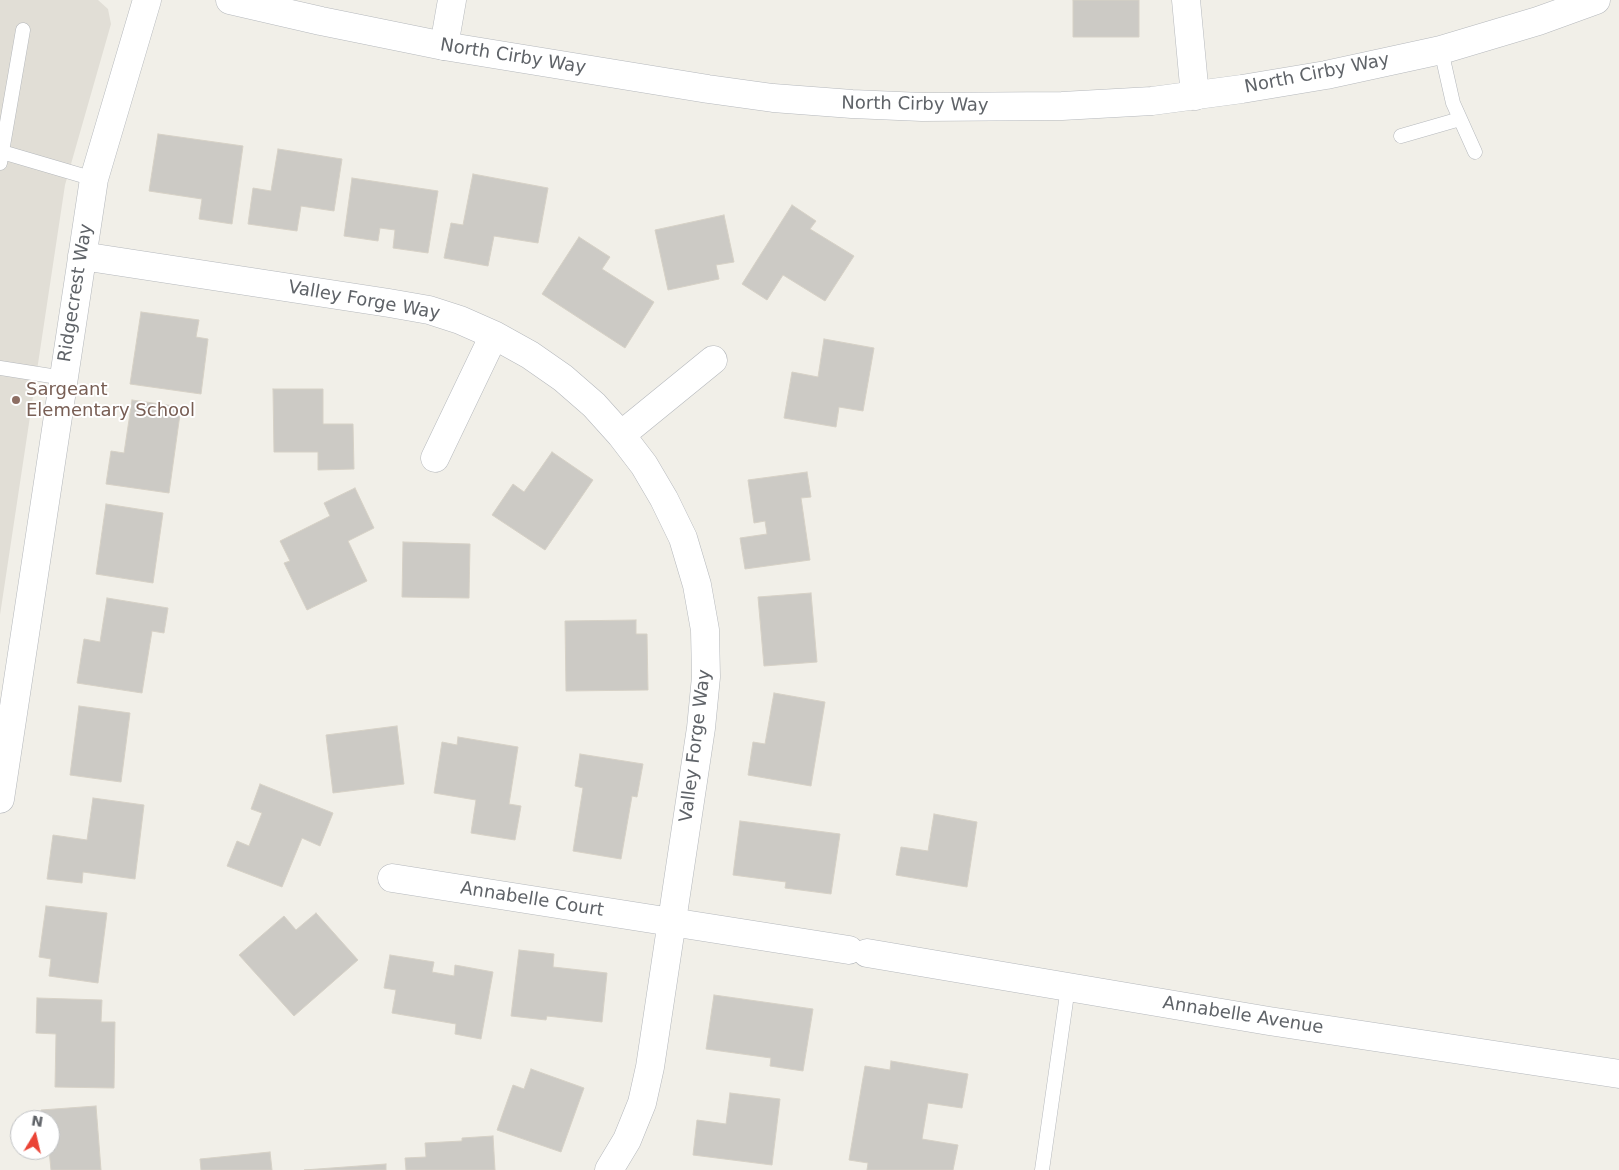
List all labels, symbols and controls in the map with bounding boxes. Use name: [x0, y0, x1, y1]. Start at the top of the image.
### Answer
street label: North Cirby Way: [439, 35, 587, 79]
street label: North Cirby Way: [1243, 49, 1391, 99]
street label: North Cirby Way: [841, 93, 989, 117]
street label: Ridgecrest Way: [54, 222, 98, 364]
street label: Valley Forge Way: [286, 277, 442, 325]
place label: Sargeant Elementary School: [26, 379, 195, 422]
marker: Sargeant Elementary School: [10, 394, 22, 406]
street label: Valley Forge Way: [676, 668, 716, 824]
street label: Annabelle Court: [459, 878, 605, 922]
street label: Annabelle Avenue: [1161, 993, 1325, 1039]
north arrow: [10, 1110, 60, 1160]
text: N: [30, 1112, 44, 1130]

